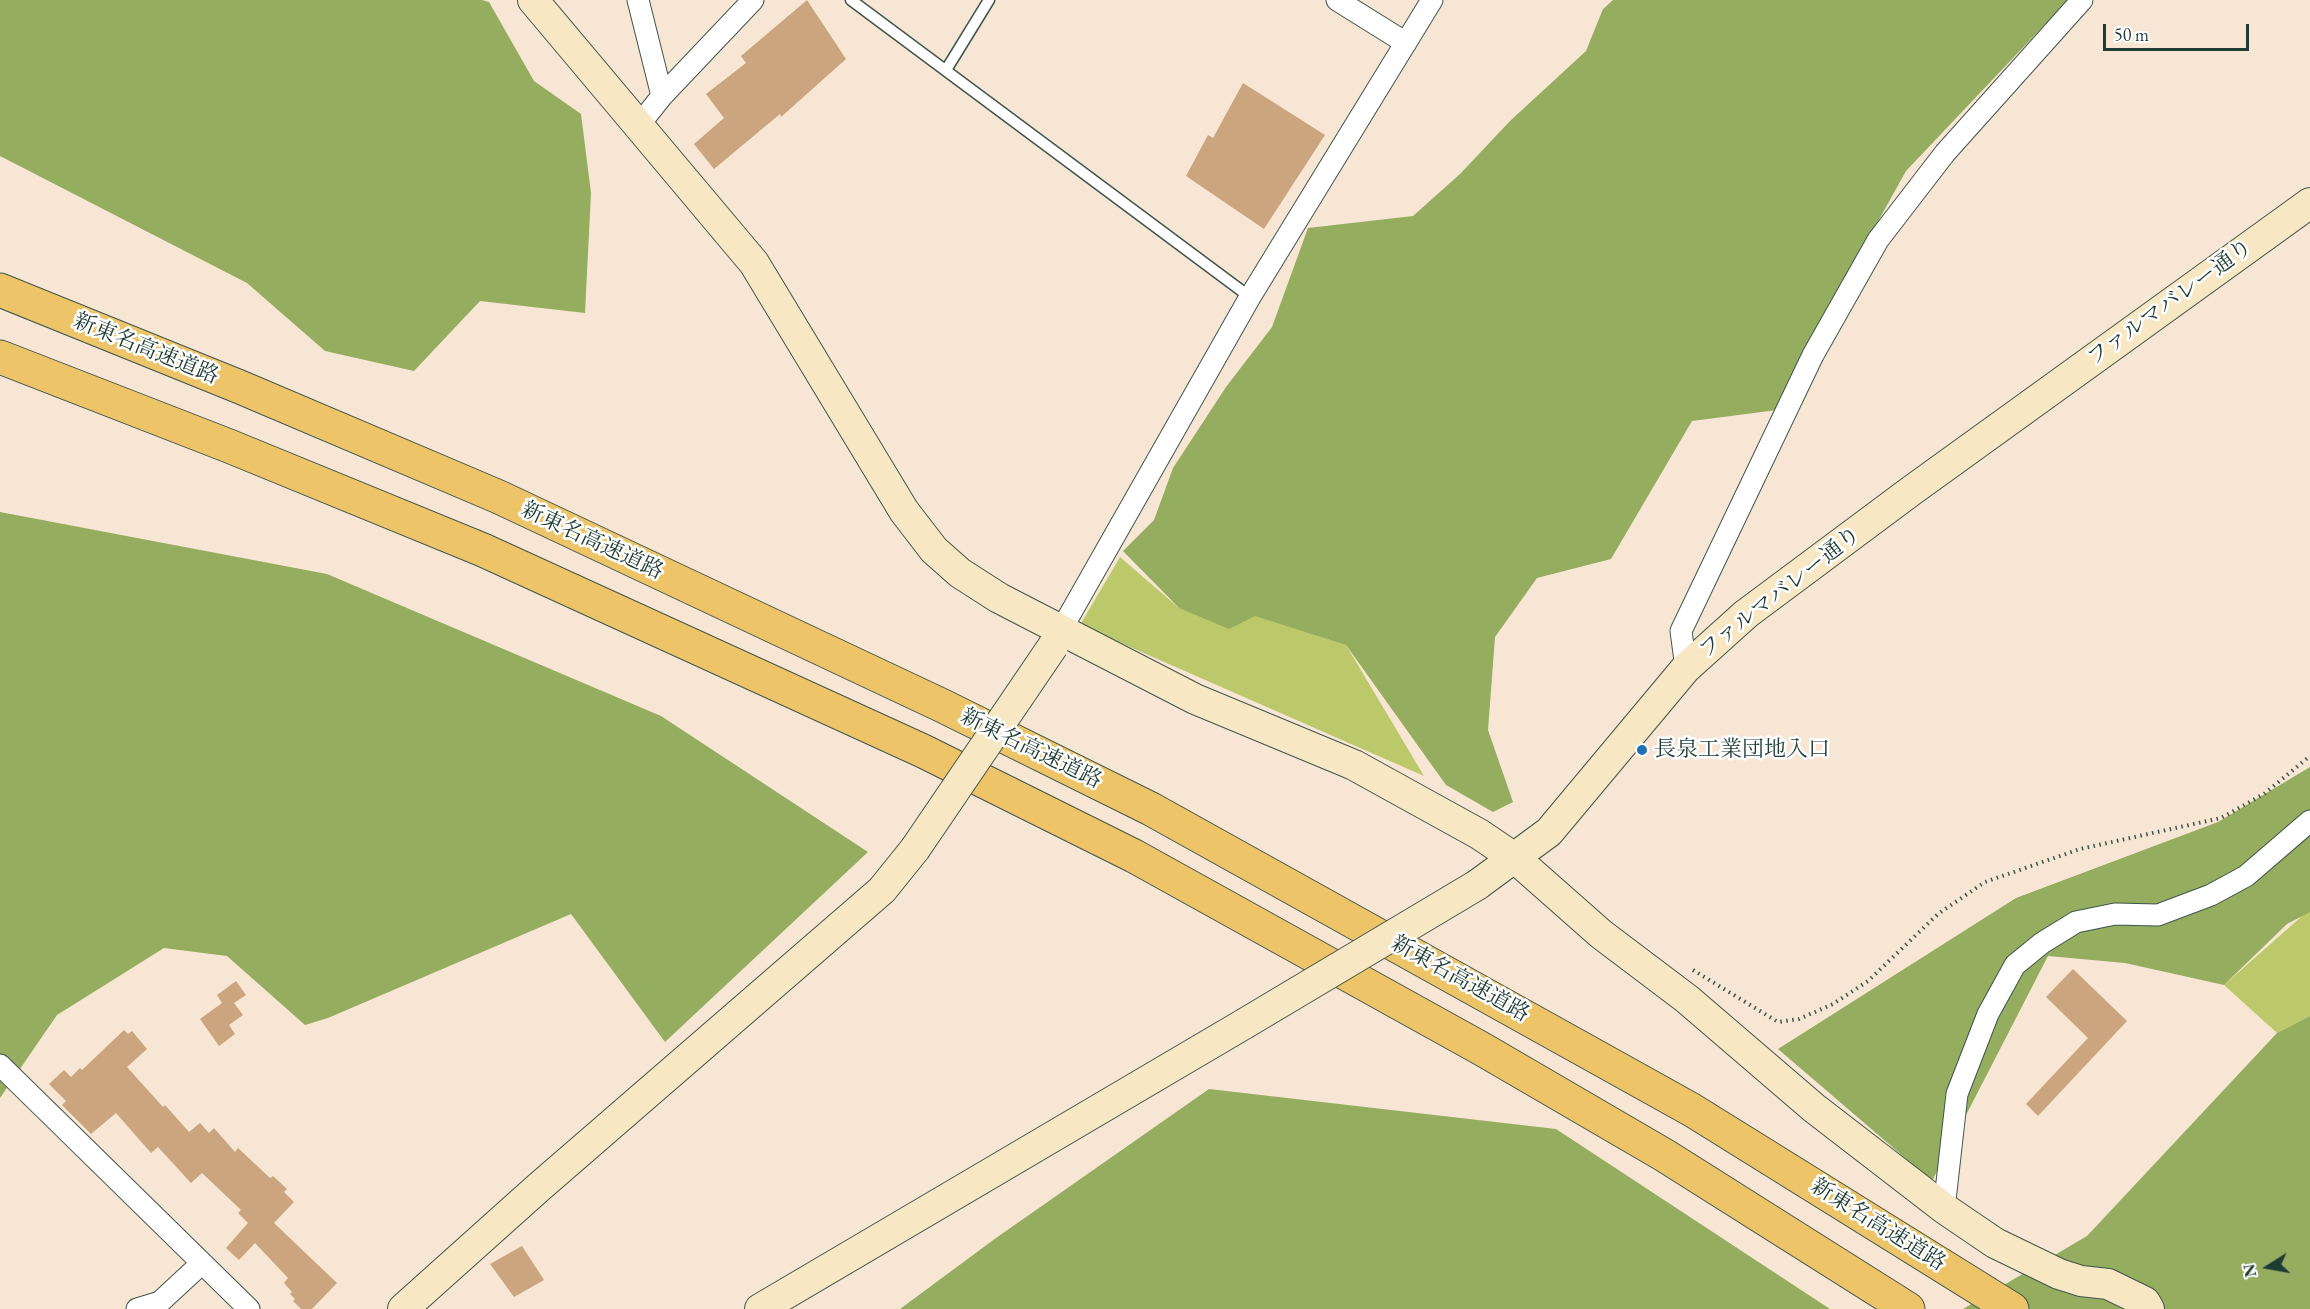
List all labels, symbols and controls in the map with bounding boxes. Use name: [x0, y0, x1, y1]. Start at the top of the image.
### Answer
scale bar: [2106, 12, 2252, 50]
text: 50 m: [2114, 23, 2149, 46]
street label: ファルマバレー通り: [2082, 234, 2258, 372]
street label: 新東名高速道路: [70, 308, 222, 390]
street label: 新東名高速道路: [517, 496, 667, 586]
street label: ファルマバレー通り: [1694, 522, 1866, 664]
street label: 新東名高速道路: [956, 703, 1106, 795]
place label: 長泉工業団地入口: [1654, 737, 1830, 763]
marker: 長泉工業団地入口: [1635, 743, 1649, 757]
street label: 新東名高速道路: [1386, 930, 1534, 1028]
street label: 新東名高速道路: [1806, 1173, 1950, 1277]
north arrow: [2238, 1237, 2298, 1297]
text: N: [2238, 1262, 2261, 1279]

